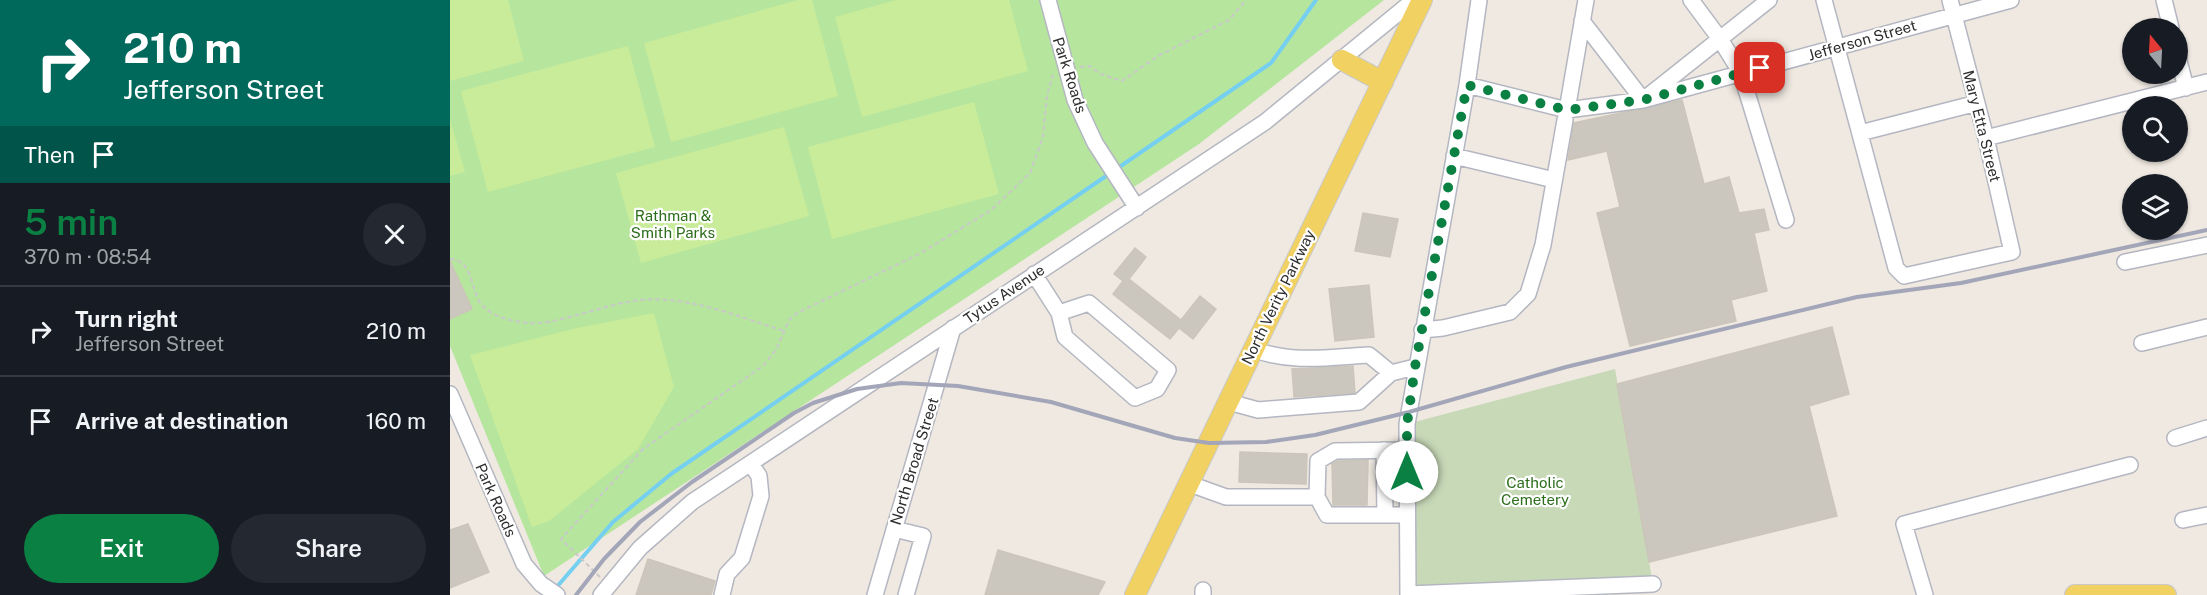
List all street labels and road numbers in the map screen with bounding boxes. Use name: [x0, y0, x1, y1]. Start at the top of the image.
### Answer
street label: Jefferson Street: [1806, 16, 1918, 64]
street label: Park Roads: [1050, 35, 1090, 115]
street label: Mary Etta Street: [1960, 68, 2004, 184]
street label: North Verity Parkway: [1238, 227, 1318, 367]
street label: Tytus Avenue: [960, 261, 1048, 327]
street label: North Broad Street: [887, 395, 942, 527]
street label: Park Roads: [472, 461, 520, 539]

